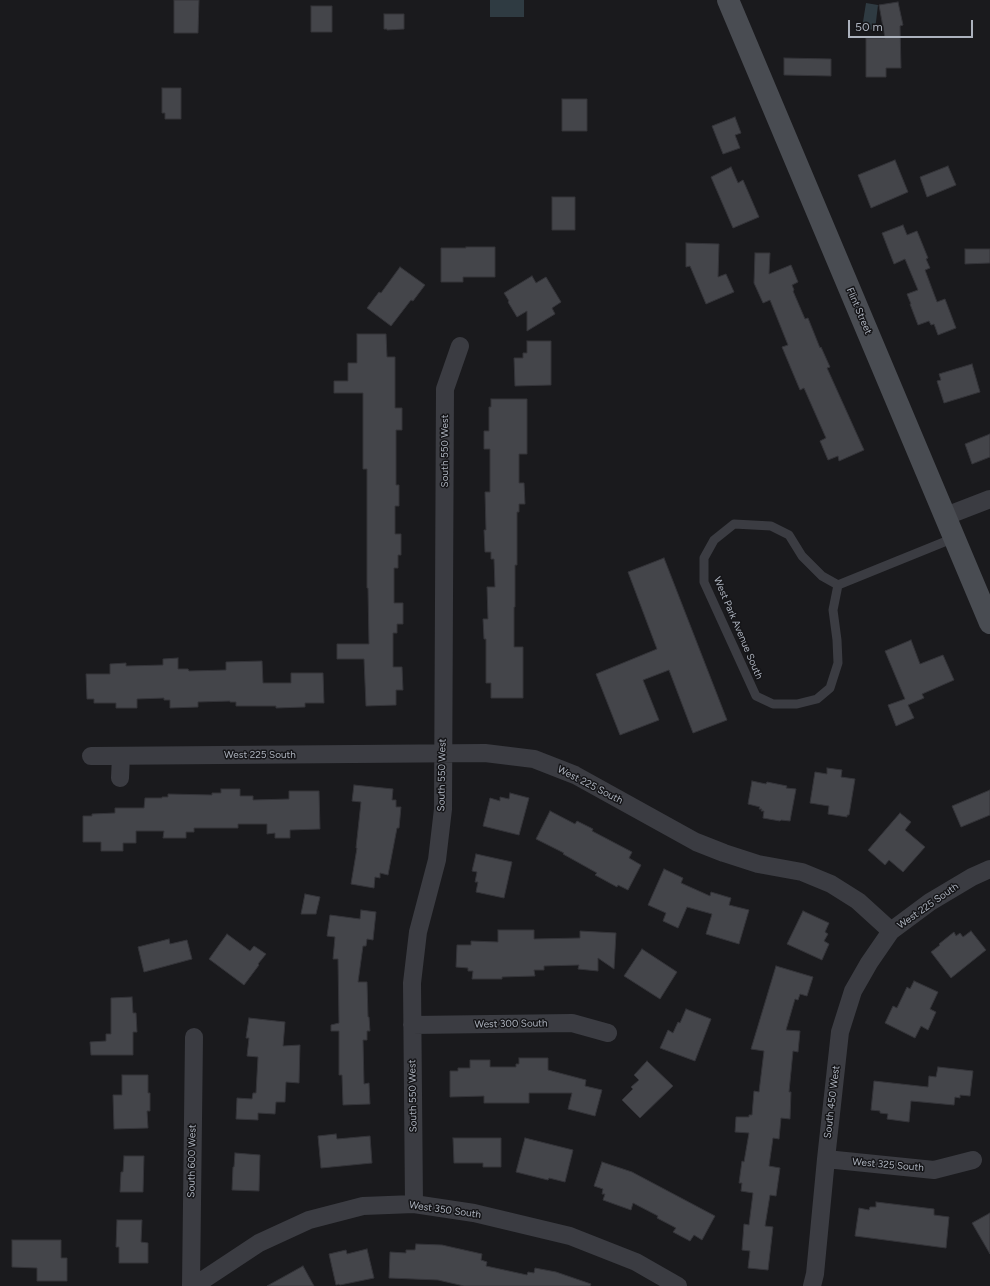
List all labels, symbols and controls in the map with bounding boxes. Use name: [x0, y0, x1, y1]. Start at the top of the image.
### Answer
scale bar: [850, 12, 975, 38]
text: 50 m: [855, 20, 883, 34]
street label: Flint Street: [844, 286, 874, 336]
street label: South 550 West: [439, 415, 451, 487]
street label: West Park Avenue South: [711, 575, 765, 681]
street label: South 550 West: [435, 738, 449, 812]
street label: West 225 South: [224, 749, 296, 761]
street label: West 225 South: [555, 763, 625, 807]
street label: West 225 South: [895, 880, 961, 932]
street label: West 300 South: [474, 1017, 548, 1031]
street label: South 550 West: [406, 1059, 420, 1133]
street label: South 450 West: [822, 1065, 842, 1139]
street label: South 600 West: [185, 1124, 199, 1198]
street label: West 325 South: [852, 1156, 924, 1174]
street label: West 350 South: [408, 1199, 482, 1221]

